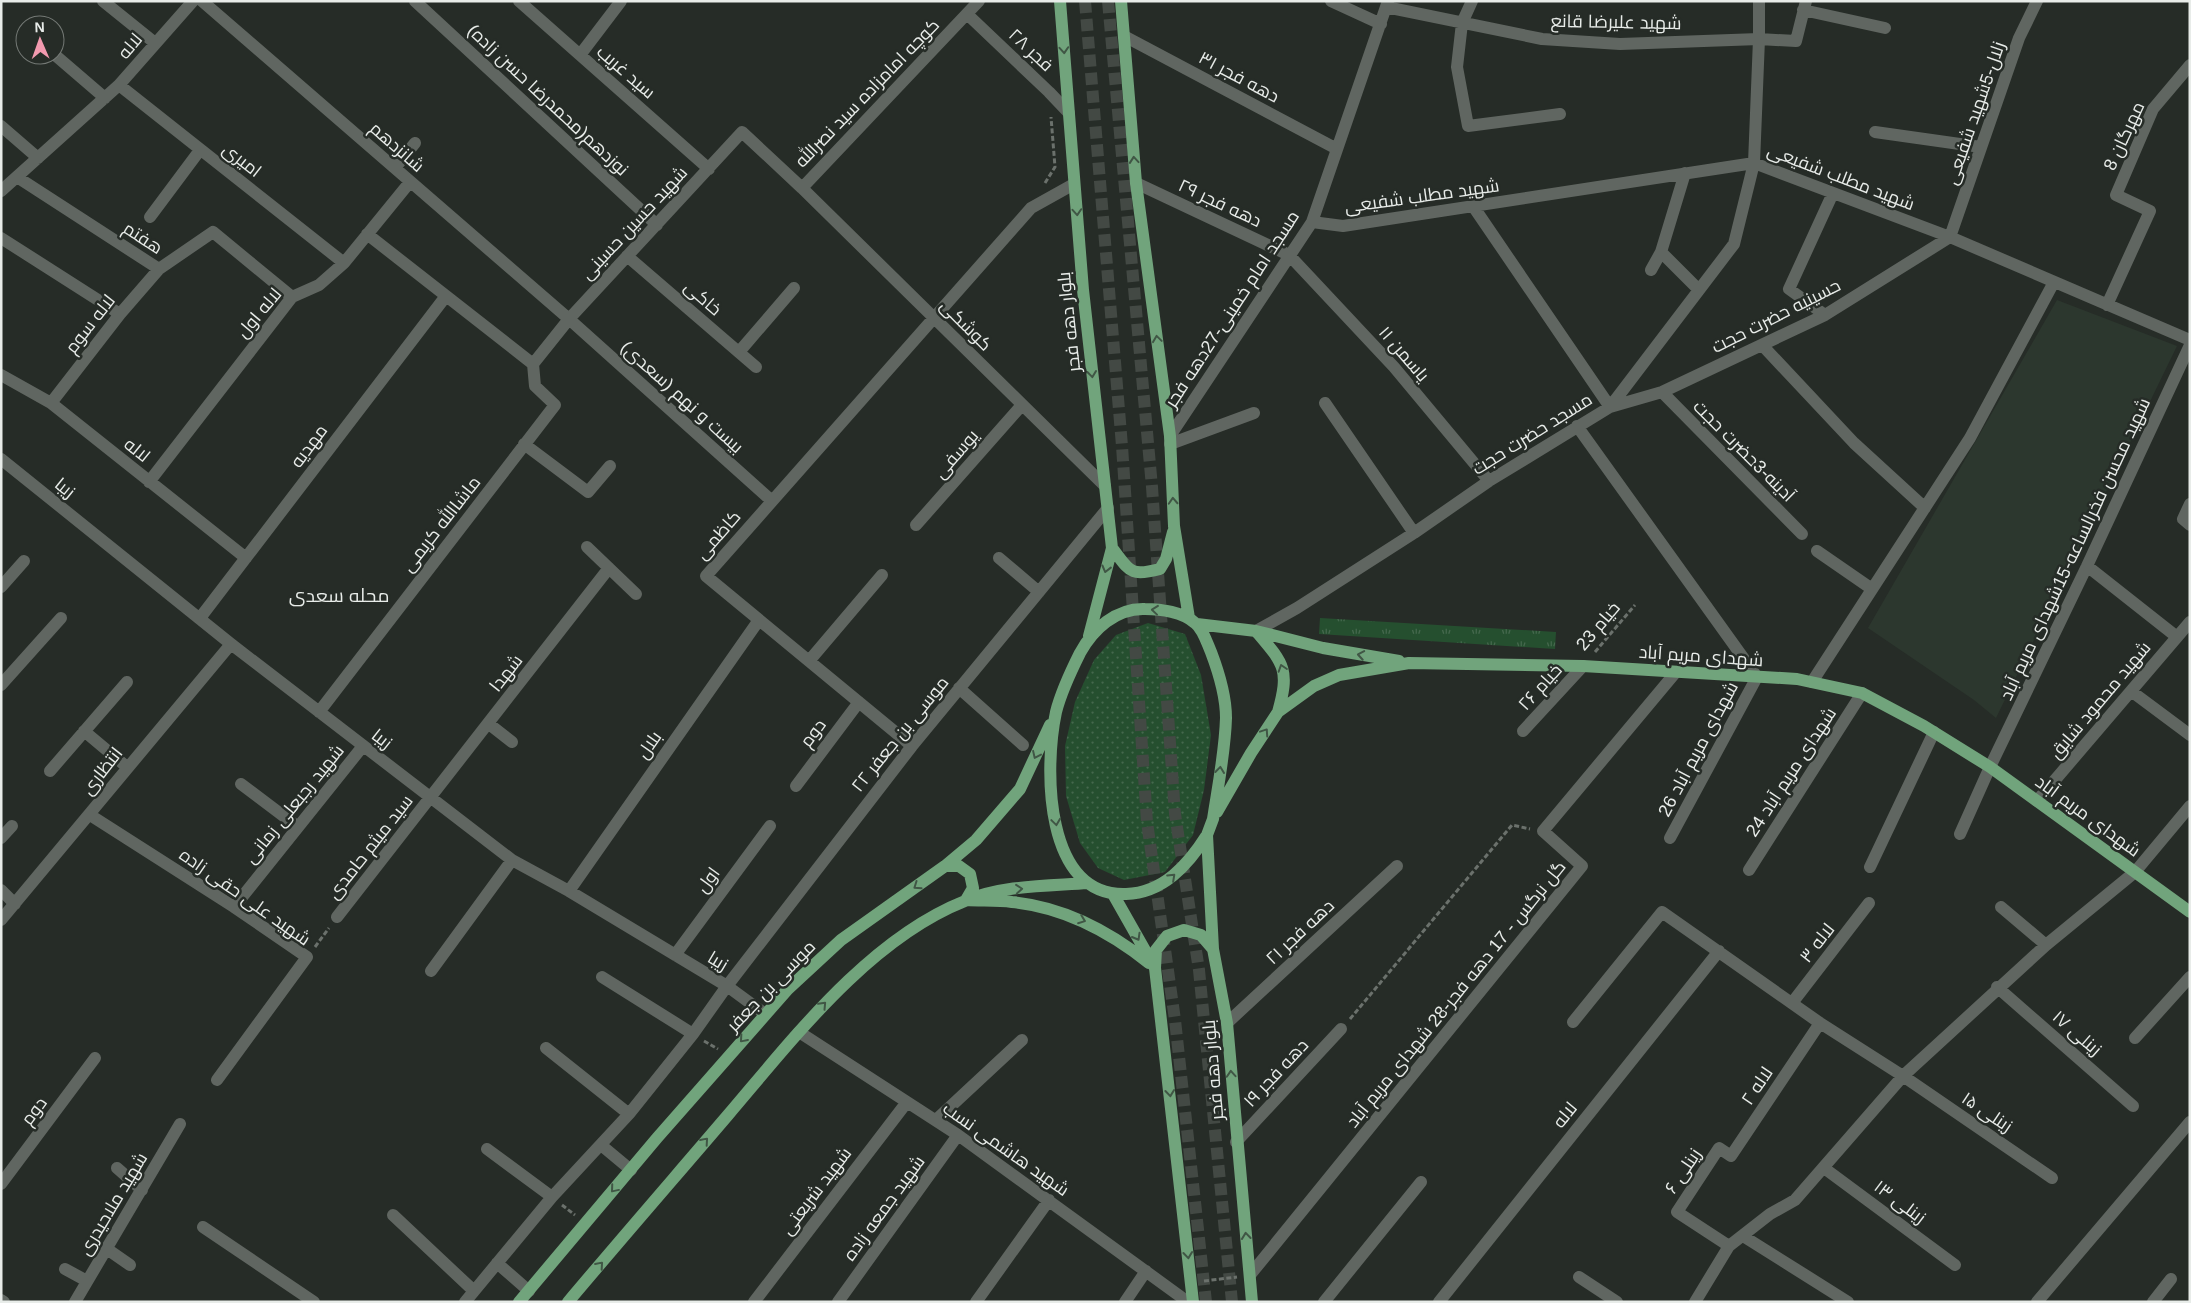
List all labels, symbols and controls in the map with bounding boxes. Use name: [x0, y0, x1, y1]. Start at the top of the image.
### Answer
street label: شهید علیرضا قانع: [1550, 11, 1682, 35]
street label: کوچه امامزاده سید نصرالله: [789, 13, 945, 173]
north arrow: [15, 15, 65, 65]
text: N: [34, 19, 45, 35]
street label: نوزدهم(محمدرضا حسن زاده): [462, 20, 632, 181]
street label: فجر ۲۸: [1004, 25, 1057, 76]
street label: لاله: [114, 29, 146, 63]
street label: زلال-5شهید شفیعی: [1941, 39, 2010, 188]
street label: سید غریب: [592, 41, 659, 103]
one-way arrow: [1058, 46, 1069, 54]
street label: دهه فجر ۳۱: [1195, 47, 1283, 107]
street label: مهرگان 8: [2099, 99, 2149, 174]
street label: شانزدهم: [364, 118, 428, 177]
street label: امیری: [218, 139, 265, 182]
street label: شهید مطلب شفیعی: [1764, 140, 1917, 215]
one-way arrow: [1129, 156, 1140, 164]
street label: شهید حسین حسینی: [577, 162, 692, 284]
street label: دهه فجر ۲۹: [1175, 175, 1265, 232]
street label: شهید مطلب شفیعی: [1343, 175, 1501, 218]
street label: مسجد امام خمینی-27دهه فجر: [1160, 207, 1305, 413]
one-way arrow: [1071, 208, 1082, 216]
street label: هفتم: [118, 218, 166, 260]
street label: بلوار دهه فجر: [1054, 271, 1085, 374]
street label: حسینیه حضرت حجت: [1708, 275, 1844, 358]
street label: خاکی: [680, 277, 726, 320]
street label: لاله اول: [233, 284, 286, 343]
street label: لاله سوم: [61, 291, 121, 358]
street label: کوشکی: [935, 295, 996, 356]
street label: یاسمن ۱۱: [1374, 323, 1433, 386]
one-way arrow: [1152, 335, 1163, 343]
street label: بیست و نهم (سعدی): [615, 337, 747, 459]
one-way arrow: [1086, 370, 1097, 378]
street label: مسجد حضرت حجت: [1468, 389, 1596, 480]
street label: شهید محسن فخرالساعه-15شهدای مریم آباد: [1996, 395, 2156, 704]
street label: آدینه-3حضرت حجت: [1689, 396, 1799, 507]
street label: مهدیه: [286, 421, 332, 472]
street label: یوسفی: [930, 426, 983, 483]
street label: لاله: [120, 434, 154, 466]
street label: ماشاالله کریمی: [396, 471, 485, 576]
street label: زیبا: [50, 474, 79, 503]
one-way arrow: [1167, 496, 1178, 504]
street label: کاظمی: [691, 507, 745, 564]
one-way arrow: [1102, 565, 1112, 573]
district label: محله سعدی: [289, 585, 389, 607]
street label: خیام 23: [1572, 598, 1625, 656]
one-way arrow: [1150, 605, 1158, 616]
street label: شهید محمود شایق: [2045, 637, 2156, 764]
street label: شهدای مریم آباد: [1638, 642, 1764, 672]
one-way arrow: [1356, 650, 1365, 660]
street label: شهدا: [485, 651, 527, 696]
street label: خیام ۲۶: [1514, 660, 1567, 715]
one-way arrow: [1277, 664, 1287, 673]
street label: موسی بن جعفر ۲۲: [847, 672, 953, 796]
street label: 26 شهدای مریم آباد: [1654, 678, 1744, 821]
street label: 24 شهدای مریم آباد: [1742, 704, 1842, 841]
street label: دوم: [796, 715, 832, 752]
street label: زیبا: [367, 725, 396, 754]
street label: بلال: [633, 727, 666, 763]
one-way arrow: [1259, 728, 1268, 738]
street label: شهید رجبعلی زمانی: [240, 741, 349, 868]
street label: انتظاری: [77, 743, 127, 799]
one-way arrow: [1032, 750, 1042, 759]
one-way arrow: [1214, 766, 1225, 774]
street label: شهدای مریم آباد: [2031, 771, 2144, 862]
street label: سید میثم حامدی: [323, 791, 418, 904]
one-way arrow: [1050, 818, 1060, 826]
street label: شهید علی حقی زاده: [175, 844, 314, 950]
street label: گل نرگس - 17 دهه فجر-28 شهدای مریم آباد: [1342, 857, 1571, 1132]
street label: اول: [692, 863, 725, 897]
one-way arrow: [1166, 873, 1175, 882]
one-way arrow: [913, 880, 923, 889]
one-way arrow: [1015, 884, 1023, 895]
street label: دهه فجر ۲۱: [1262, 895, 1339, 969]
one-way arrow: [1077, 914, 1086, 924]
street label: لاله ۳: [1796, 919, 1838, 967]
one-way arrow: [1131, 931, 1141, 940]
street label: موسی بن جعفر: [722, 936, 820, 1037]
street label: زیبا: [704, 947, 732, 976]
one-way arrow: [817, 1002, 826, 1011]
street label: زینلی ۱۷: [2048, 1006, 2105, 1060]
street label: بلوار دهه فجر: [1199, 1019, 1228, 1122]
one-way arrow: [740, 1034, 749, 1043]
street label: دهه فجر ۱۹: [1240, 1035, 1313, 1112]
street label: لاله ۲: [1737, 1063, 1777, 1109]
one-way arrow: [1226, 1070, 1237, 1078]
street label: زینلی ۱۵: [1957, 1088, 2016, 1137]
one-way arrow: [1164, 1090, 1175, 1098]
street label: دوم: [17, 1093, 53, 1130]
street label: شهید هاشمی نسب: [939, 1098, 1073, 1201]
street label: لاله: [1549, 1098, 1581, 1132]
one-way arrow: [700, 1138, 708, 1147]
street label: شهید شریعتی: [777, 1143, 856, 1239]
street label: زینلی ۶: [1661, 1145, 1706, 1198]
street label: شهید ملاحیدری: [75, 1149, 152, 1259]
street label: شهید جمعه زاده: [839, 1152, 929, 1265]
street label: زینلی ۱۳: [1870, 1176, 1930, 1229]
one-way arrow: [612, 1183, 620, 1192]
one-way arrow: [1241, 1231, 1252, 1239]
one-way arrow: [1182, 1251, 1193, 1259]
one-way arrow: [594, 1261, 603, 1270]

